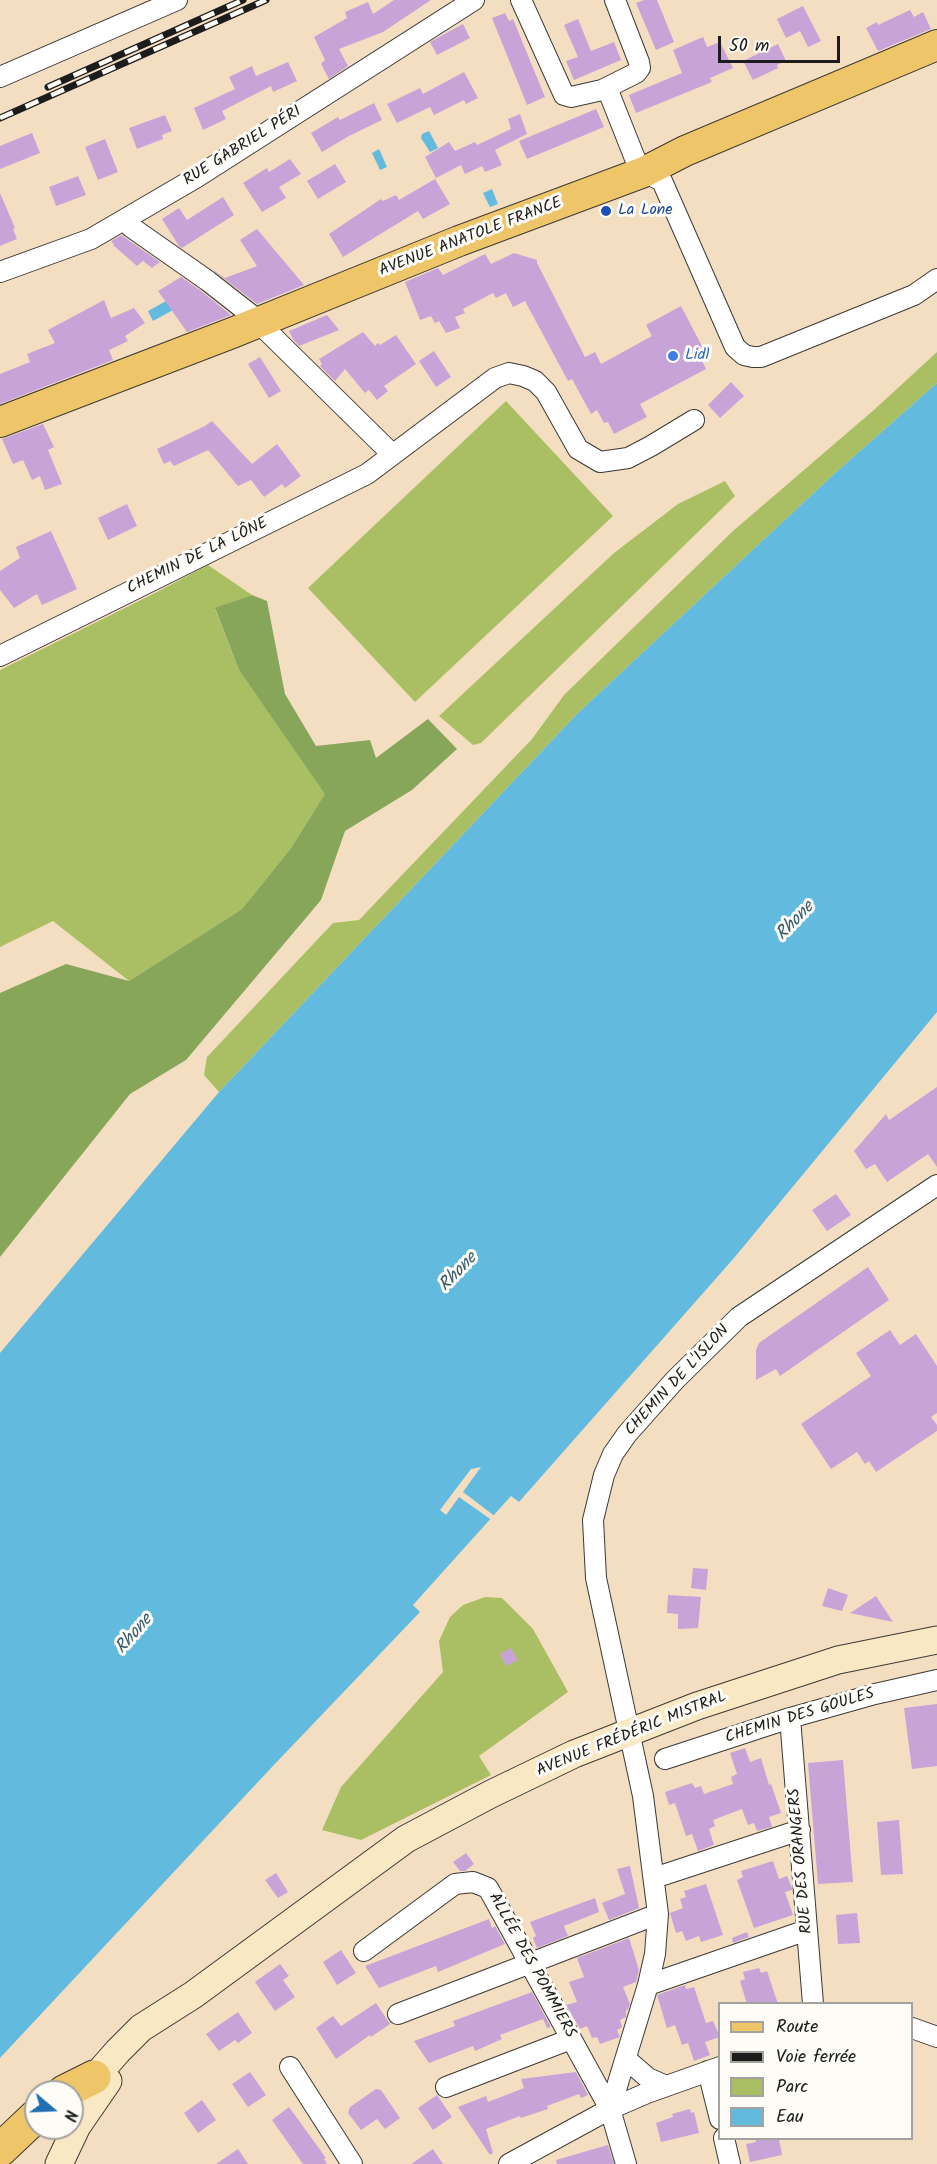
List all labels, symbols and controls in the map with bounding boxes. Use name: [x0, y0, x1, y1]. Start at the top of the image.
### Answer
scale bar: [721, 24, 842, 62]
text: 50 m: [729, 32, 769, 61]
street label: RUE GABRIEL PÉRI: [180, 103, 306, 191]
street label: AVENUE ANATOLE FRANCE: [377, 194, 565, 282]
place label: La Lone: [618, 201, 672, 221]
marker: La Lone: [599, 204, 613, 218]
place label: Lidl: [685, 346, 709, 366]
marker: Lidl: [666, 349, 680, 363]
street label: CHEMIN DE LA LÔNE: [124, 515, 272, 599]
water label: Rhone: [772, 898, 820, 946]
water label: Rhone: [435, 1249, 483, 1297]
street label: CHEMIN DE L'ISLON: [622, 1322, 734, 1440]
water label: Rhone: [112, 1611, 158, 1659]
street label: CHEMIN DES GOULES: [723, 1685, 877, 1749]
street label: AVENUE FRÉDÉRIC MISTRAL: [534, 1688, 730, 1782]
street label: RUE DES ORANGERS: [786, 1787, 818, 1935]
street label: ALLÉE DES POMMIERS: [483, 1890, 579, 2042]
legend: [718, 2002, 913, 2140]
text: Route: [776, 2013, 818, 2042]
text: Voie ferrée: [776, 2043, 856, 2072]
text: Parc: [776, 2073, 808, 2102]
north arrow: [24, 2080, 84, 2140]
text: Eau: [776, 2103, 804, 2132]
text: N: [56, 2107, 83, 2124]

